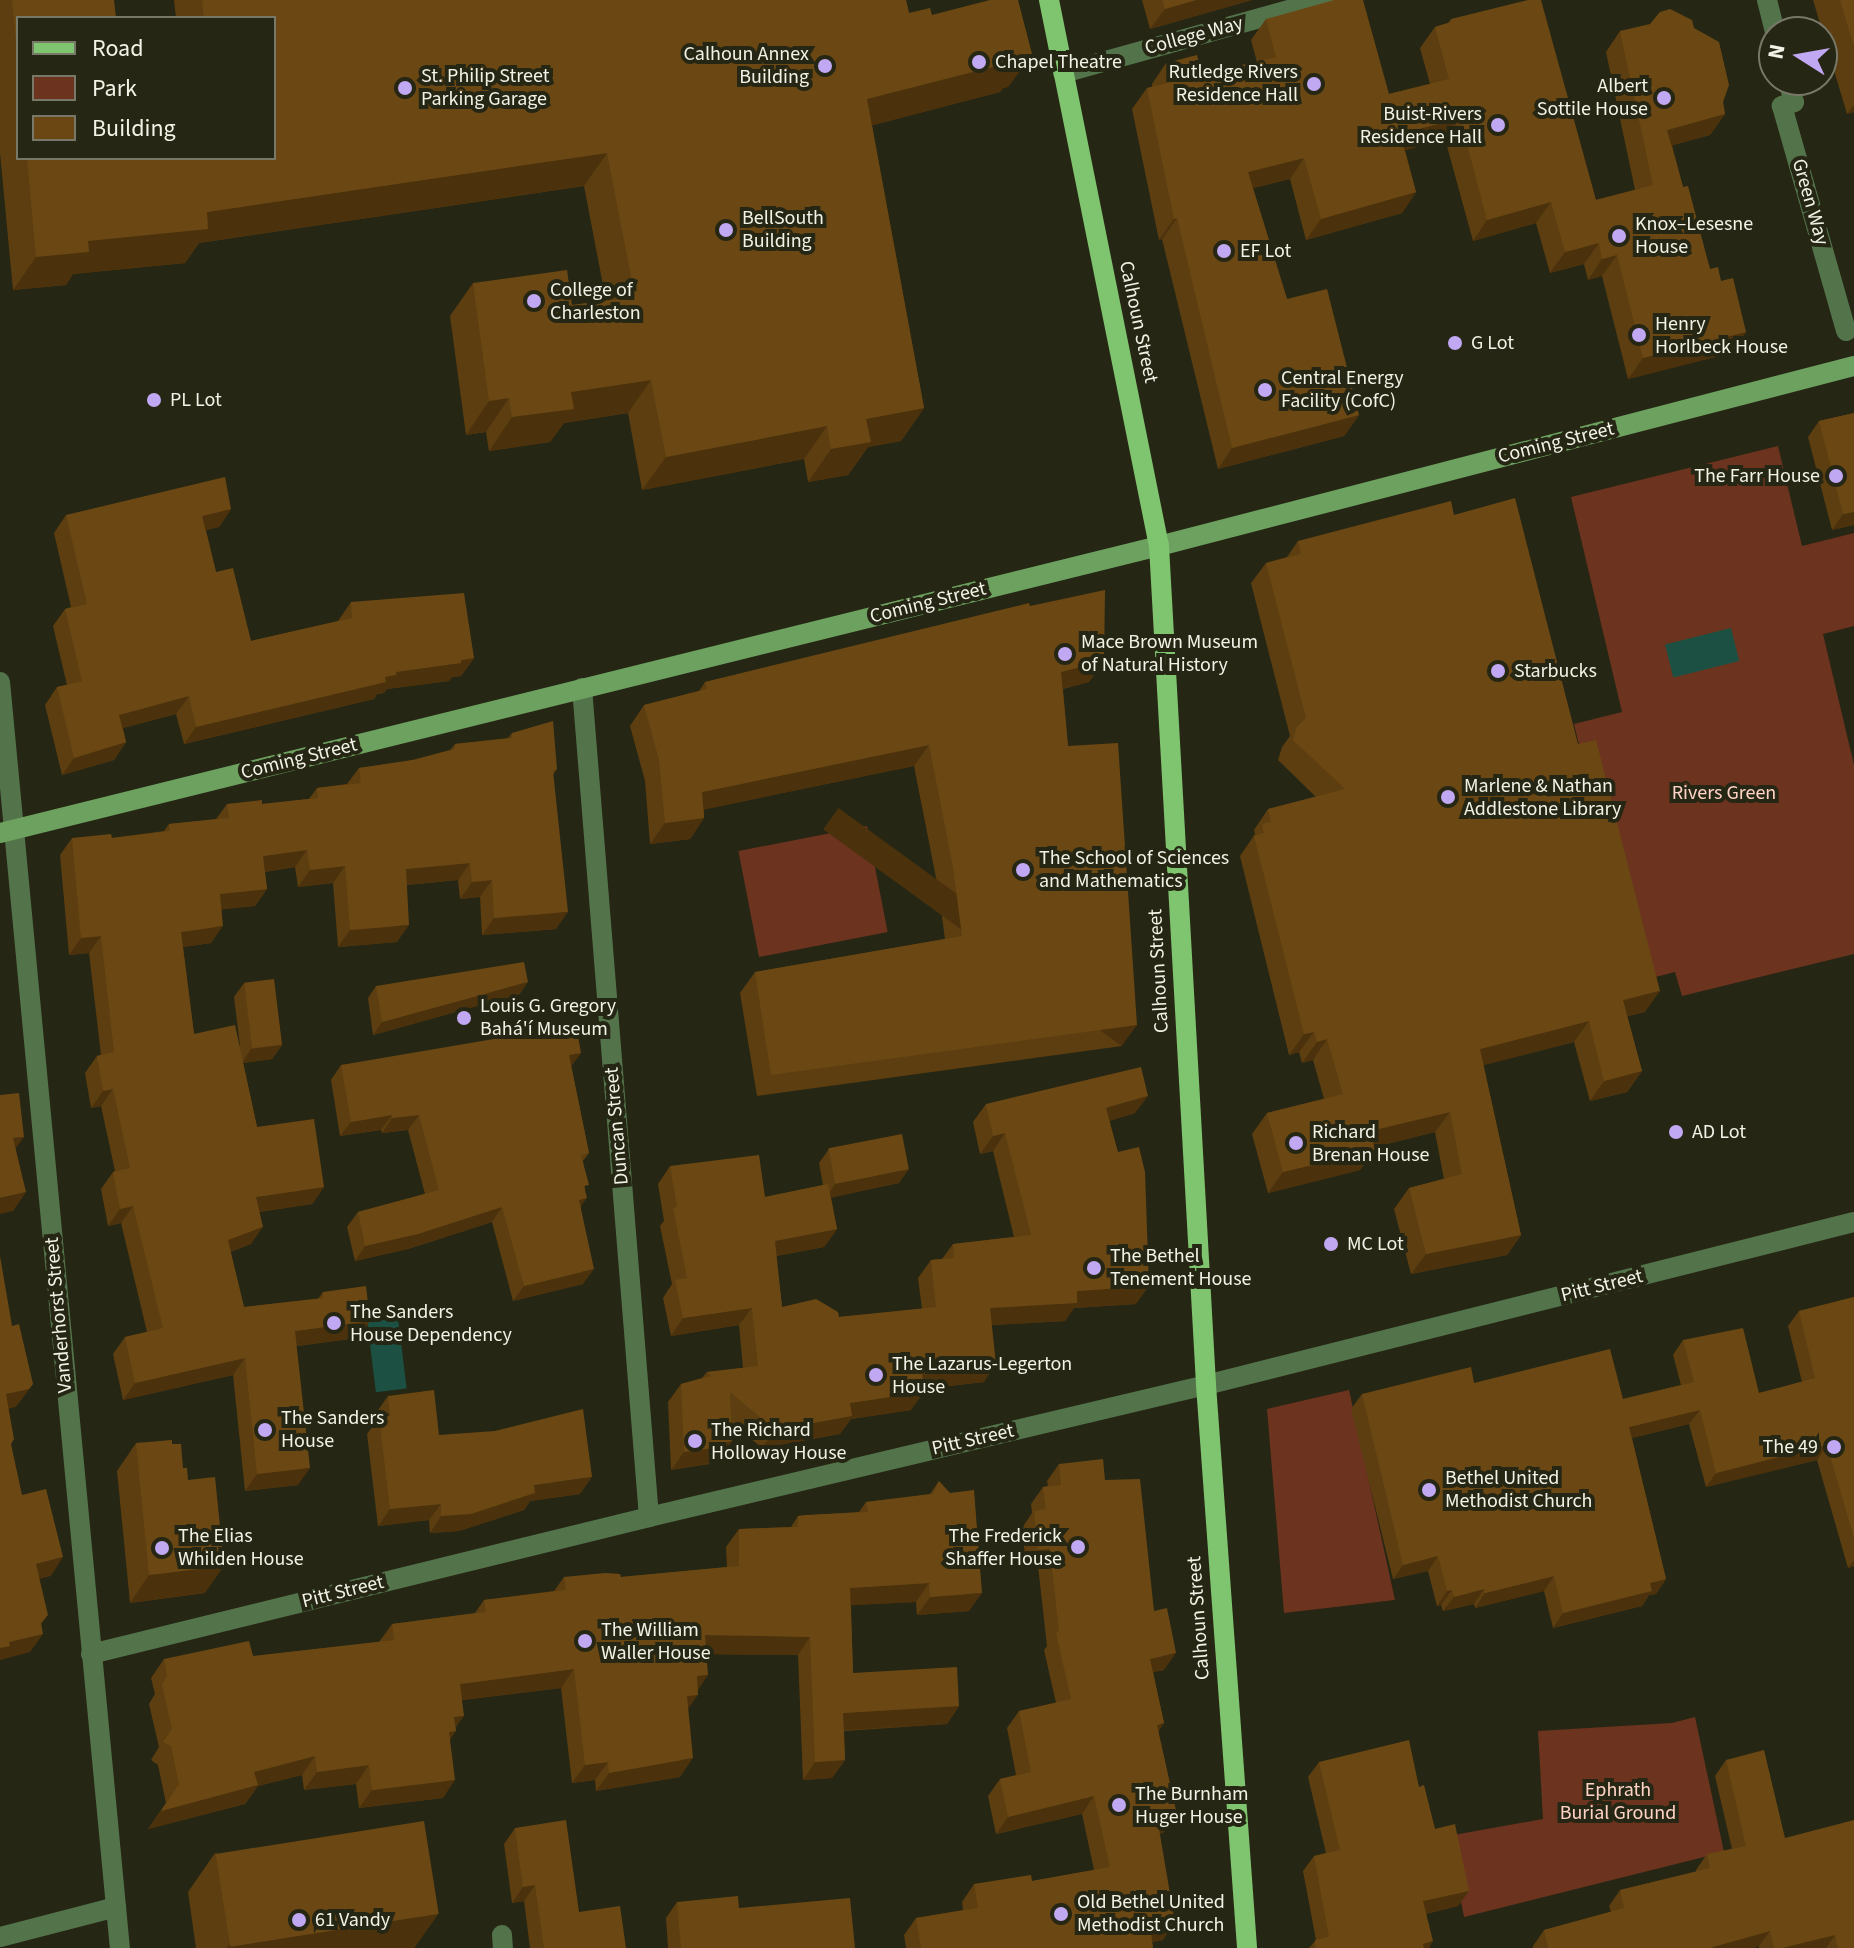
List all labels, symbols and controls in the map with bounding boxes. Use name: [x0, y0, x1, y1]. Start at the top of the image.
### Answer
street label: College Way: [1142, 11, 1246, 61]
legend: [16, 16, 276, 160]
north arrow: [1758, 16, 1838, 96]
text: Road: [92, 31, 144, 66]
place label: Calhoun Annex Building: [683, 42, 809, 89]
text: N: [1759, 42, 1794, 62]
place label: Chapel Theatre: [995, 50, 1122, 74]
marker: Chapel Theatre: [970, 53, 988, 71]
marker: Calhoun Annex Building: [816, 57, 834, 75]
place label: Rutledge Rivers Residence Hall: [1168, 60, 1298, 107]
place label: St. Philip Street Parking Garage: [421, 64, 549, 111]
text: Park: [92, 71, 137, 106]
place label: Albert Sottile House: [1537, 74, 1648, 121]
marker: Rutledge Rivers Residence Hall: [1305, 75, 1323, 93]
marker: St. Philip Street Parking Garage: [396, 79, 414, 97]
marker: Albert Sottile House: [1655, 89, 1673, 107]
place label: Buist-Rivers Residence Hall: [1360, 102, 1482, 149]
text: Building: [92, 111, 176, 146]
marker: Buist-Rivers Residence Hall: [1489, 116, 1507, 134]
street label: Green Way: [1786, 156, 1834, 248]
place label: BellSouth Building: [742, 206, 824, 253]
place label: Knox–Lesesne House: [1635, 212, 1753, 259]
marker: BellSouth Building: [717, 221, 735, 239]
marker: Knox–Lesesne House: [1610, 227, 1628, 245]
place label: EF Lot: [1240, 239, 1291, 263]
marker: EF Lot: [1215, 242, 1233, 260]
street label: Calhoun Street: [1113, 259, 1163, 385]
place label: College of Charleston: [550, 278, 641, 325]
marker: College of Charleston: [525, 292, 543, 310]
place label: Henry Horlbeck House: [1655, 312, 1788, 359]
marker: Henry Horlbeck House: [1630, 326, 1648, 344]
place label: G Lot: [1471, 331, 1514, 355]
marker: G Lot: [1446, 334, 1464, 352]
place label: Central Energy Facility (CofC): [1281, 366, 1404, 413]
marker: Central Energy Facility (CofC): [1256, 381, 1274, 399]
place label: PL Lot: [170, 388, 222, 412]
marker: PL Lot: [145, 391, 163, 409]
street label: Coming Street: [1495, 417, 1617, 469]
place label: The Farr House: [1694, 464, 1820, 488]
marker: The Farr House: [1827, 467, 1845, 485]
street label: Coming Street: [867, 577, 989, 629]
place label: Mace Brown Museum of Natural History: [1081, 630, 1258, 677]
marker: Mace Brown Museum of Natural History: [1056, 645, 1074, 663]
place label: Starbucks: [1514, 659, 1597, 683]
marker: Starbucks: [1489, 662, 1507, 680]
street label: Coming Street: [238, 733, 360, 785]
place label: Marlene & Nathan Addlestone Library: [1464, 774, 1621, 821]
park label: Rivers Green: [1672, 781, 1776, 805]
marker: Marlene & Nathan Addlestone Library: [1439, 788, 1457, 806]
place label: The School of Sciences and Mathematics: [1039, 846, 1229, 893]
marker: The School of Sciences and Mathematics: [1014, 861, 1032, 879]
street label: Calhoun Street: [1144, 908, 1174, 1034]
place label: Louis G. Gregory Bahá'í Museum: [480, 994, 616, 1041]
marker: Louis G. Gregory Bahá'í Museum: [455, 1009, 473, 1027]
street label: Duncan Street: [600, 1066, 634, 1186]
place label: Richard Brenan House: [1312, 1120, 1429, 1167]
place label: AD Lot: [1692, 1120, 1746, 1144]
marker: AD Lot: [1667, 1123, 1685, 1141]
marker: Richard Brenan House: [1287, 1134, 1305, 1152]
place label: MC Lot: [1347, 1232, 1404, 1256]
marker: MC Lot: [1322, 1235, 1340, 1253]
street label: Vanderhorst Street: [40, 1236, 78, 1394]
place label: The Bethel Tenement House: [1110, 1244, 1251, 1291]
marker: The Bethel Tenement House: [1085, 1259, 1103, 1277]
street label: Pitt Street: [1559, 1264, 1645, 1308]
place label: The Sanders House Dependency: [350, 1300, 512, 1347]
marker: The Sanders House Dependency: [325, 1314, 343, 1332]
place label: The Lazarus-Legerton House: [892, 1352, 1072, 1399]
marker: The Lazarus-Legerton House: [867, 1366, 885, 1384]
place label: The Sanders House: [281, 1406, 384, 1453]
place label: The Richard Holloway House: [711, 1418, 847, 1465]
street label: Pitt Street: [930, 1419, 1016, 1461]
marker: The Sanders House: [256, 1421, 274, 1439]
marker: The Richard Holloway House: [686, 1432, 704, 1450]
place label: The 49: [1763, 1435, 1818, 1459]
marker: The 49: [1825, 1438, 1843, 1456]
place label: Bethel United Methodist Church: [1445, 1466, 1592, 1513]
marker: Bethel United Methodist Church: [1420, 1481, 1438, 1499]
place label: The Elias Whilden House: [178, 1524, 304, 1571]
place label: The Frederick Shaffer House: [945, 1524, 1062, 1571]
marker: The Frederick Shaffer House: [1069, 1538, 1087, 1556]
marker: The Elias Whilden House: [153, 1539, 171, 1557]
street label: Calhoun Street: [1183, 1555, 1215, 1681]
street label: Pitt Street: [300, 1570, 386, 1614]
place label: The William Waller House: [601, 1618, 711, 1665]
marker: The William Waller House: [576, 1632, 594, 1650]
park label: Ephrath Burial Ground: [1560, 1778, 1676, 1825]
place label: The Burnham Huger House: [1135, 1782, 1249, 1829]
marker: The Burnham Huger House: [1110, 1796, 1128, 1814]
place label: Old Bethel United Methodist Church: [1077, 1890, 1225, 1937]
marker: Old Bethel United Methodist Church: [1052, 1905, 1070, 1923]
place label: 61 Vandy: [315, 1908, 390, 1932]
marker: 61 Vandy: [290, 1911, 308, 1929]

